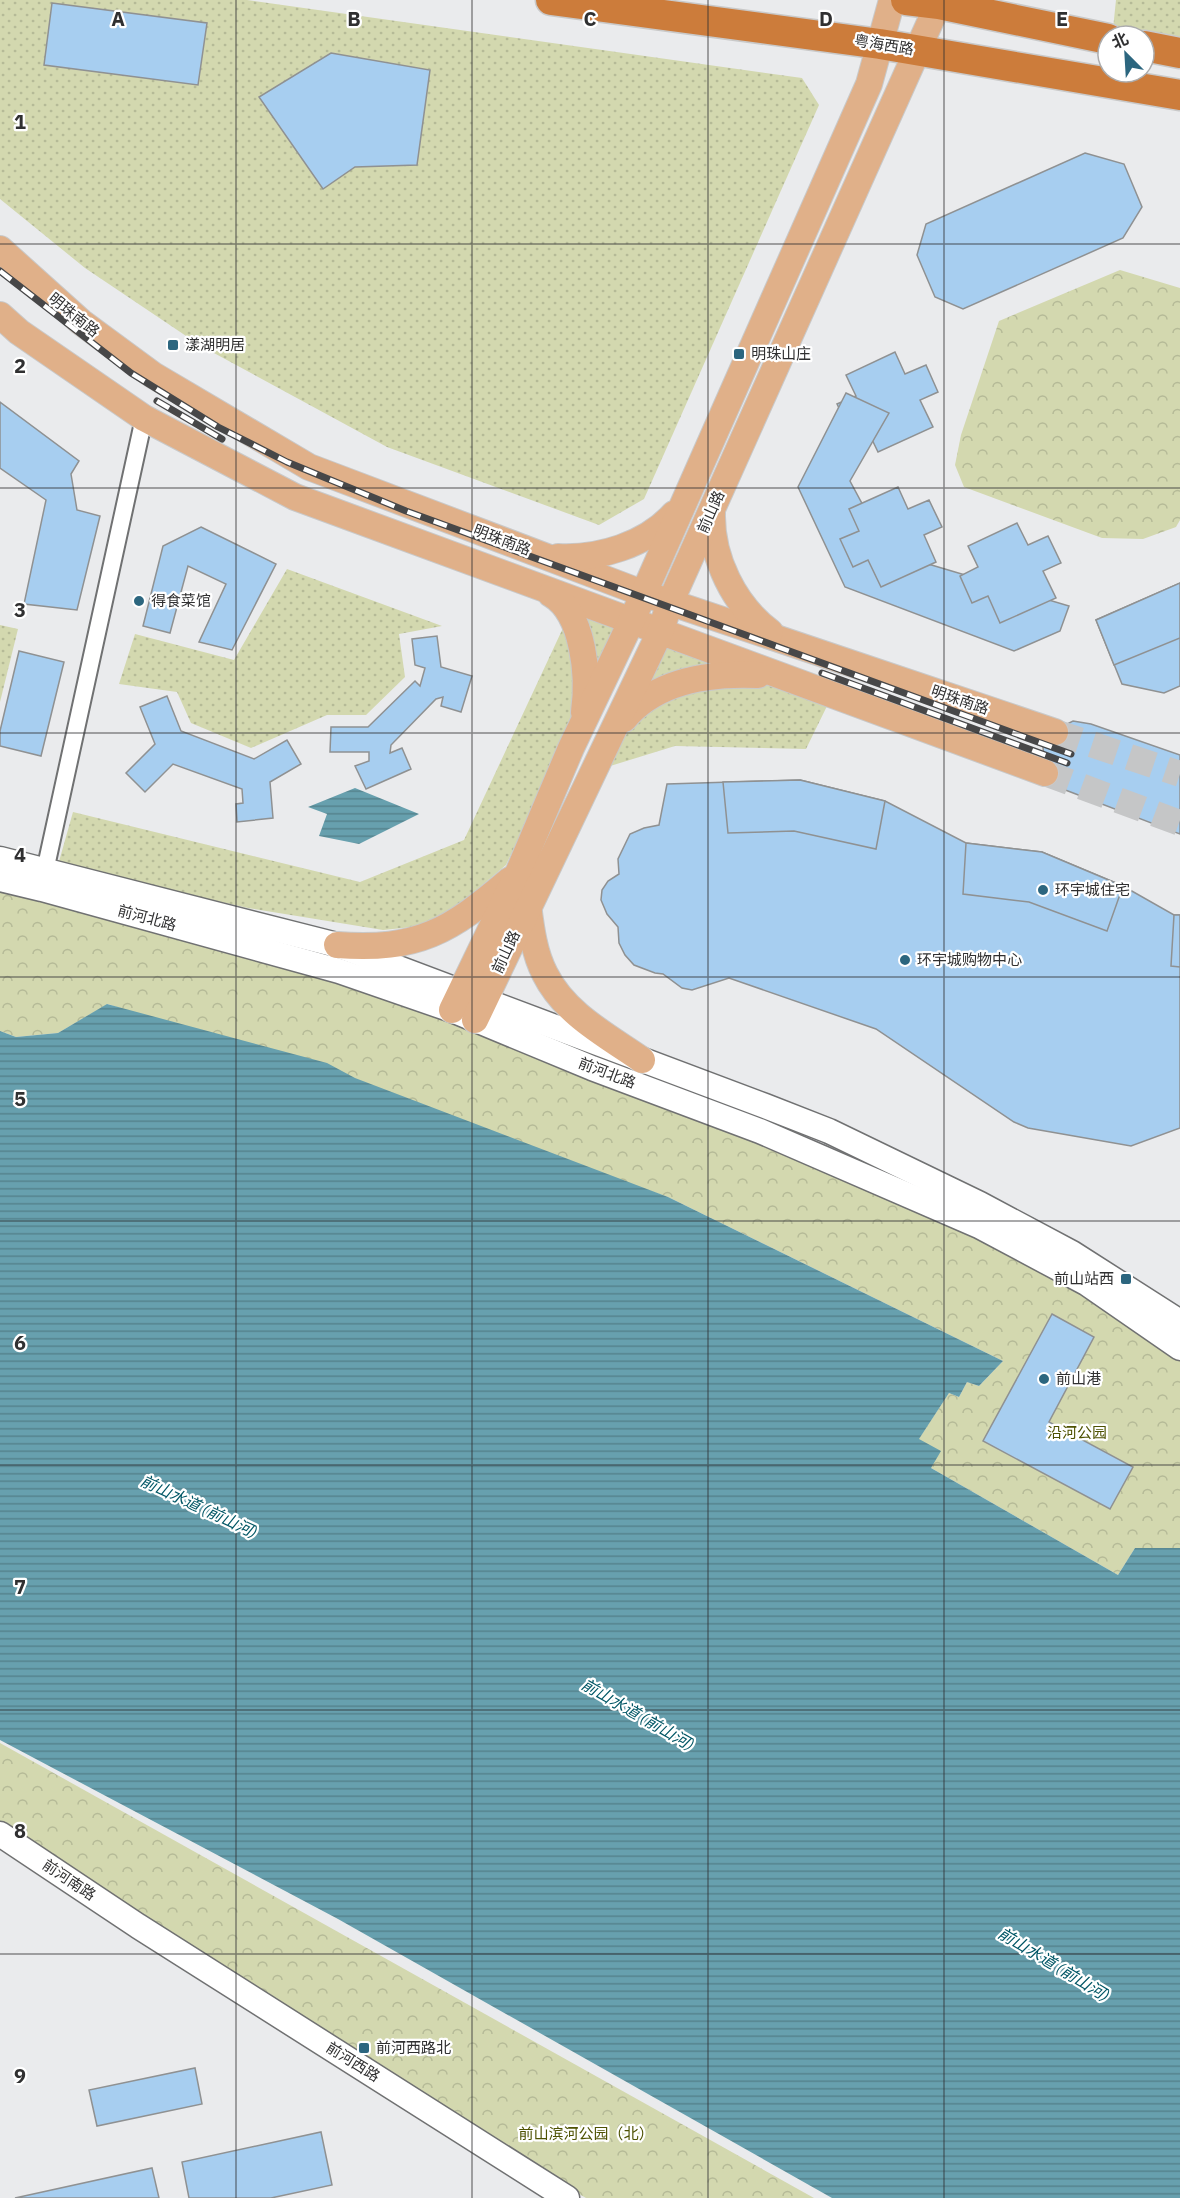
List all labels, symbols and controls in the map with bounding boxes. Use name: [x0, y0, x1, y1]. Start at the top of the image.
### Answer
text: A: [111, 5, 125, 32]
text: B: [347, 5, 361, 32]
text: C: [583, 5, 597, 32]
text: D: [819, 5, 833, 32]
text: E: [1056, 5, 1068, 32]
north arrow: [1096, 24, 1156, 84]
text: 北: [1109, 28, 1131, 53]
street label: 粤海西路: [853, 30, 915, 59]
text: 1: [14, 108, 26, 135]
street label: 明珠南路: [45, 288, 104, 341]
place label: 漾湖明居: [185, 335, 245, 354]
marker: 漾湖明居: [166, 338, 180, 352]
place label: 明珠山庄: [751, 344, 811, 363]
marker: 明珠山庄: [732, 347, 746, 361]
text: 2: [14, 352, 26, 379]
street label: 前山路: [693, 487, 728, 536]
street label: 明珠南路: [471, 520, 534, 559]
place label: 得食菜馆: [151, 591, 211, 610]
marker: 得食菜馆: [132, 594, 146, 608]
text: 3: [14, 596, 26, 623]
street label: 明珠南路: [929, 681, 992, 718]
text: 4: [14, 841, 26, 868]
place label: 环宇城住宅: [1055, 880, 1130, 899]
marker: 环宇城住宅: [1036, 883, 1050, 897]
street label: 前河北路: [116, 901, 179, 934]
street label: 前山路: [487, 927, 524, 976]
place label: 环宇城购物中心: [917, 950, 1022, 969]
marker: 环宇城购物中心: [898, 953, 912, 967]
street label: 前河北路: [576, 1053, 639, 1092]
text: 5: [14, 1085, 26, 1112]
place label: 前山站西: [1054, 1269, 1114, 1288]
marker: 前山站西: [1119, 1272, 1133, 1286]
text: 6: [14, 1329, 26, 1356]
place label: 前山港: [1056, 1369, 1101, 1388]
marker: 前山港: [1037, 1372, 1051, 1386]
park label: 沿河公园: [1047, 1423, 1107, 1442]
water label: 前山水道 (前山河): [138, 1470, 260, 1542]
text: 7: [14, 1573, 26, 1600]
water label: 前山水道 (前山河): [578, 1674, 698, 1754]
text: 8: [14, 1817, 26, 1844]
street label: 前河南路: [39, 1855, 99, 1904]
water label: 前山水道 (前山河): [995, 1923, 1113, 2005]
street label: 前河西路: [323, 2038, 384, 2086]
place label: 前河西路北: [376, 2038, 451, 2057]
marker: 前河西路北: [357, 2041, 371, 2055]
text: 9: [14, 2062, 26, 2089]
park label: 前山滨河公园（北）: [518, 2124, 654, 2143]

